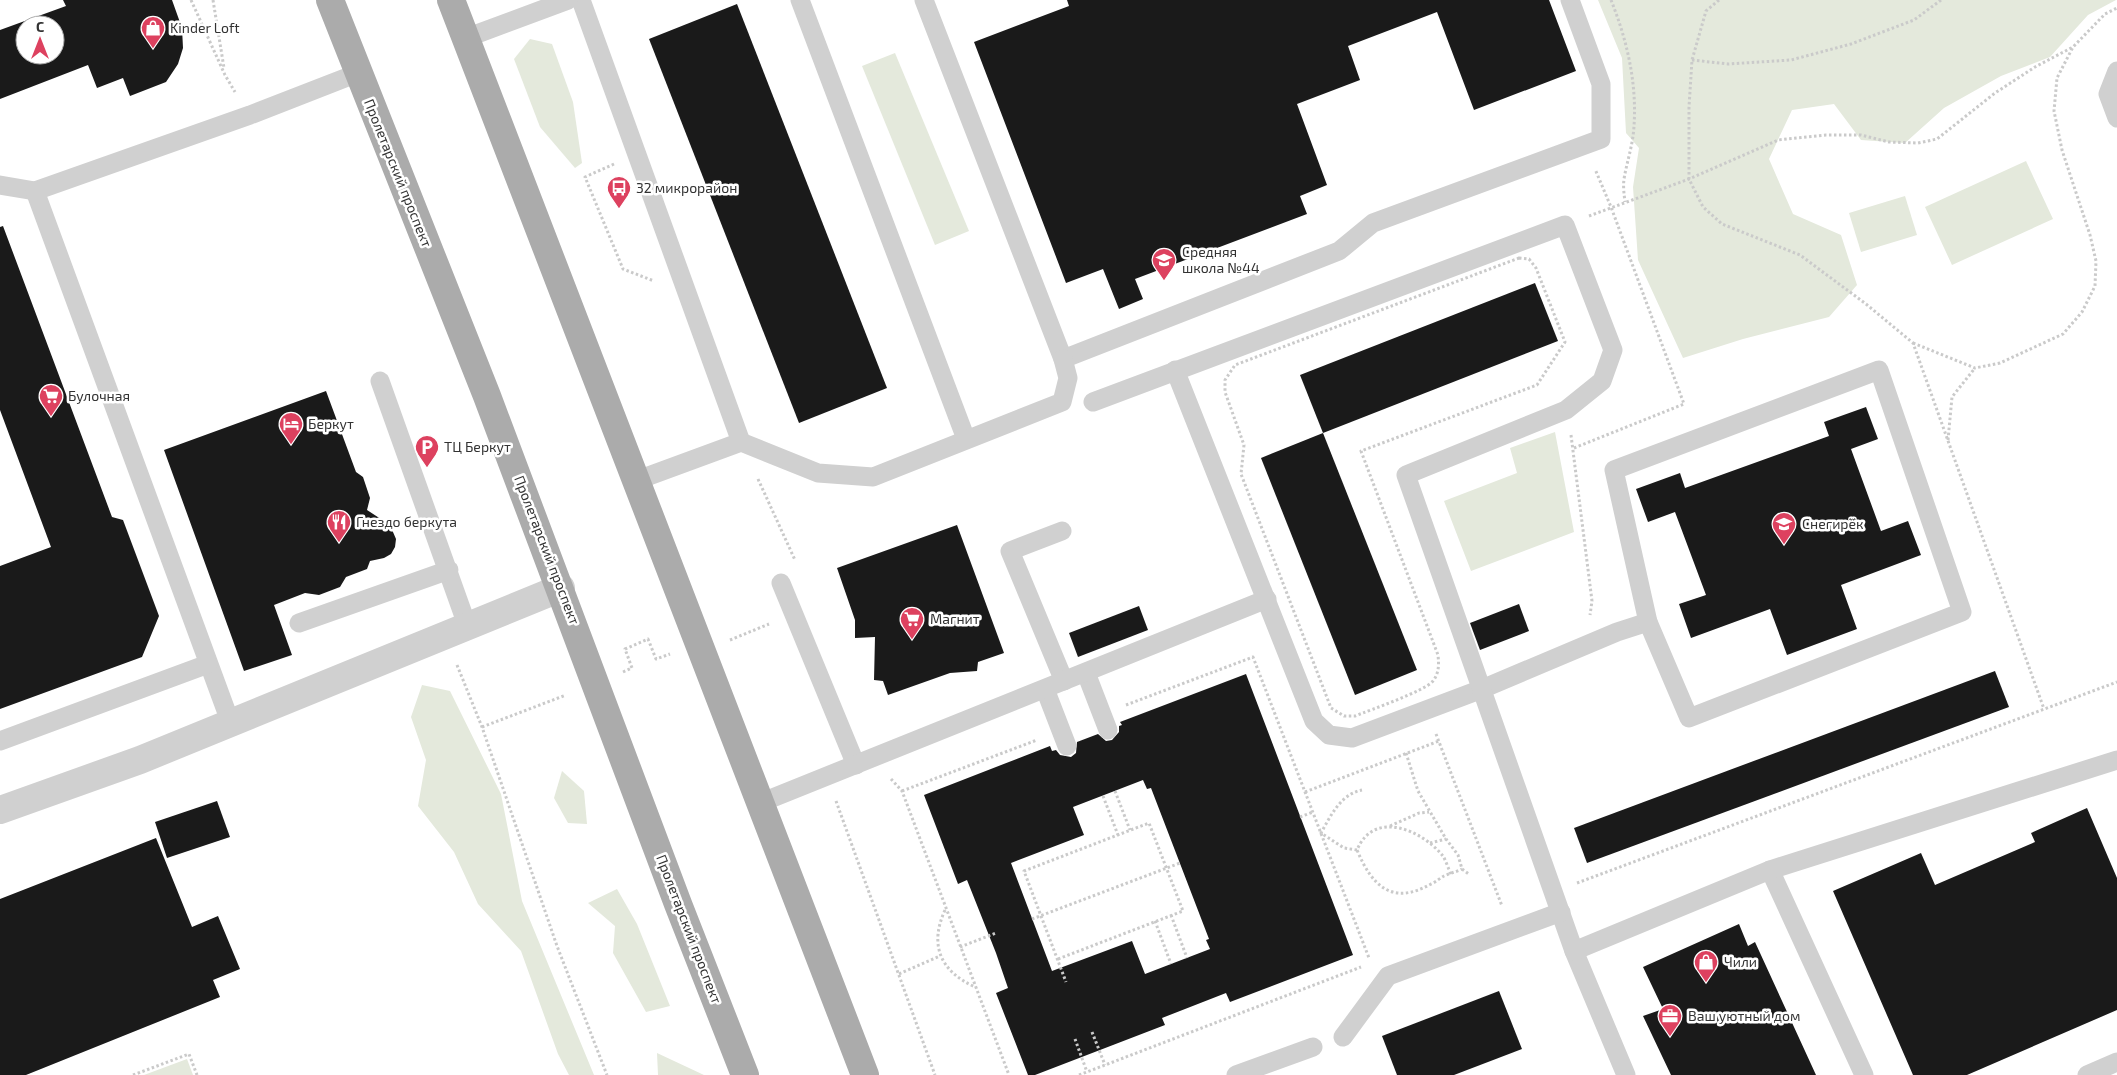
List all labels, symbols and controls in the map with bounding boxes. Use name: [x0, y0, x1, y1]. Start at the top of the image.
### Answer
north arrow: [15, 15, 65, 65]
shop icon: Kinder Loft: [140, 15, 166, 49]
text: С: [36, 18, 44, 35]
place label: Kinder Loft: [170, 19, 240, 36]
street label: Пролетарский проспект: [361, 96, 436, 250]
bus stop icon: 32 микрорайон: [606, 175, 632, 209]
place label: 32 микрорайон: [636, 179, 737, 196]
place label: Средняя школа №44: [1182, 243, 1260, 276]
school or university icon: Средняя школа №44: [1151, 247, 1177, 281]
supermarket icon: Булочная: [38, 383, 64, 417]
place label: Булочная: [68, 387, 130, 404]
hotel icon: Беркут: [278, 411, 304, 445]
place label: Беркут: [308, 415, 354, 432]
parking icon: ТЦ Беркут: [414, 434, 440, 468]
place label: ТЦ Беркут: [444, 438, 511, 455]
street label: Пролетарский проспект: [511, 473, 584, 627]
restaurant icon: Гнездо беркута: [326, 509, 352, 543]
school or university icon: Снегирёк: [1771, 511, 1797, 545]
place label: Гнездо беркута: [356, 513, 457, 530]
place label: Снегирёк: [1802, 515, 1864, 532]
supermarket icon: Магнит: [899, 606, 925, 640]
place label: Магнит: [930, 610, 980, 627]
street label: Пролетарский проспект: [653, 852, 726, 1006]
shop icon: Чили: [1693, 949, 1719, 983]
place label: Чили: [1724, 953, 1757, 970]
office icon: Ваш уютный дом: [1657, 1003, 1683, 1037]
place label: Ваш уютный дом: [1688, 1007, 1800, 1024]

